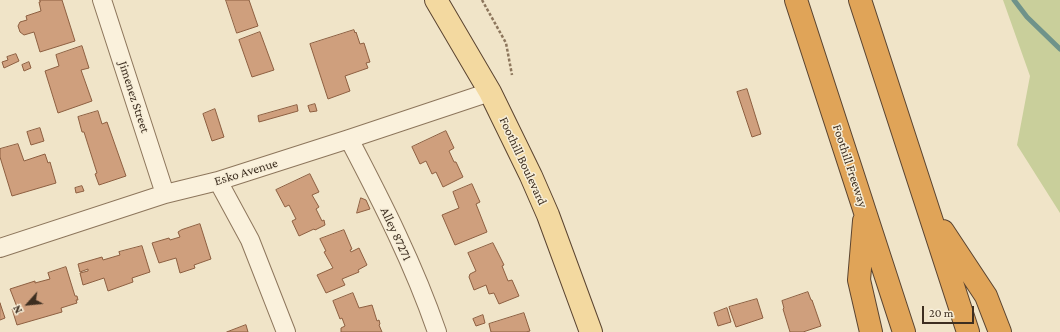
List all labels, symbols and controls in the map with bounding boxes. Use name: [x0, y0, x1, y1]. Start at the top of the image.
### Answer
street label: Jimenez Street: [115, 59, 153, 135]
street label: Foothill Boulevard: [496, 114, 550, 208]
street label: Foothill Freeway: [829, 122, 871, 210]
street label: Esko Avenue: [212, 155, 280, 189]
street label: Alley 87271: [377, 205, 415, 263]
north arrow: [8, 284, 48, 324]
scale bar: [924, 298, 976, 324]
text: N: [10, 303, 24, 316]
text: 20 m: [929, 306, 953, 320]

